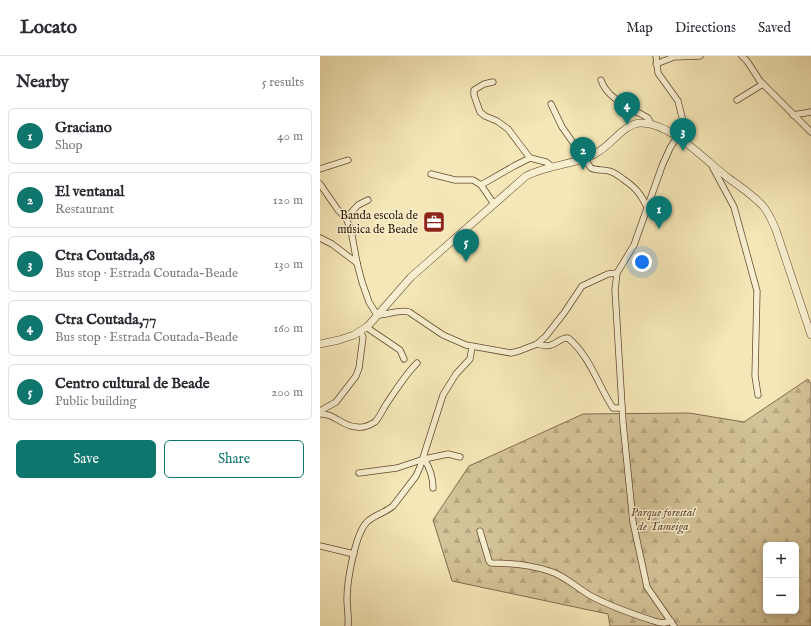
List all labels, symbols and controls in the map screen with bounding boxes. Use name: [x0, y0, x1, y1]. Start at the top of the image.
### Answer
text: Locato: [20, 16, 77, 40]
text: Map: [626, 19, 653, 37]
text: Directions: [675, 19, 736, 37]
text: Saved: [758, 19, 791, 37]
text: Nearby: [16, 72, 69, 93]
text: 5 results: [262, 74, 304, 91]
pin: 4: [614, 92, 640, 125]
text: Graciano: [55, 118, 112, 137]
pin: 3: [670, 118, 696, 151]
text: 1: [28, 128, 32, 145]
text: 40 m: [277, 128, 303, 145]
text: Shop: [55, 137, 83, 154]
pin: 2: [570, 137, 596, 170]
text: El ventanal: [55, 182, 124, 201]
text: 2: [27, 192, 33, 209]
text: 120 m: [273, 192, 303, 209]
pin: 1: [646, 196, 672, 229]
text: Restaurant: [55, 201, 114, 218]
place label: Banda escola de música de Beade: [337, 208, 418, 237]
office icon: Banda escola de música de Beade: [421, 209, 447, 235]
pin: 5: [453, 229, 479, 262]
text: Ctra Coutada,68: [55, 246, 155, 265]
your location: [632, 252, 652, 272]
text: 3: [28, 256, 32, 273]
text: 130 m: [274, 256, 303, 273]
text: Bus stop · Estrada Coutada-Beade: [55, 265, 238, 282]
text: Ctra Coutada,77: [55, 310, 156, 329]
text: 4: [27, 320, 33, 337]
text: 160 m: [273, 320, 303, 337]
text: Bus stop · Estrada Coutada-Beade: [55, 329, 238, 346]
text: Centro cultural de Beade: [55, 374, 210, 393]
text: 5: [28, 384, 32, 401]
text: 200 m: [271, 384, 303, 401]
text: Public building: [55, 393, 137, 410]
button: Save: [16, 440, 156, 478]
button: Share: [164, 440, 304, 478]
park label: Parque forestal de Tameiga: [631, 505, 696, 535]
map controls: [763, 542, 799, 614]
button: +: [763, 542, 799, 578]
button: −: [763, 578, 799, 614]

